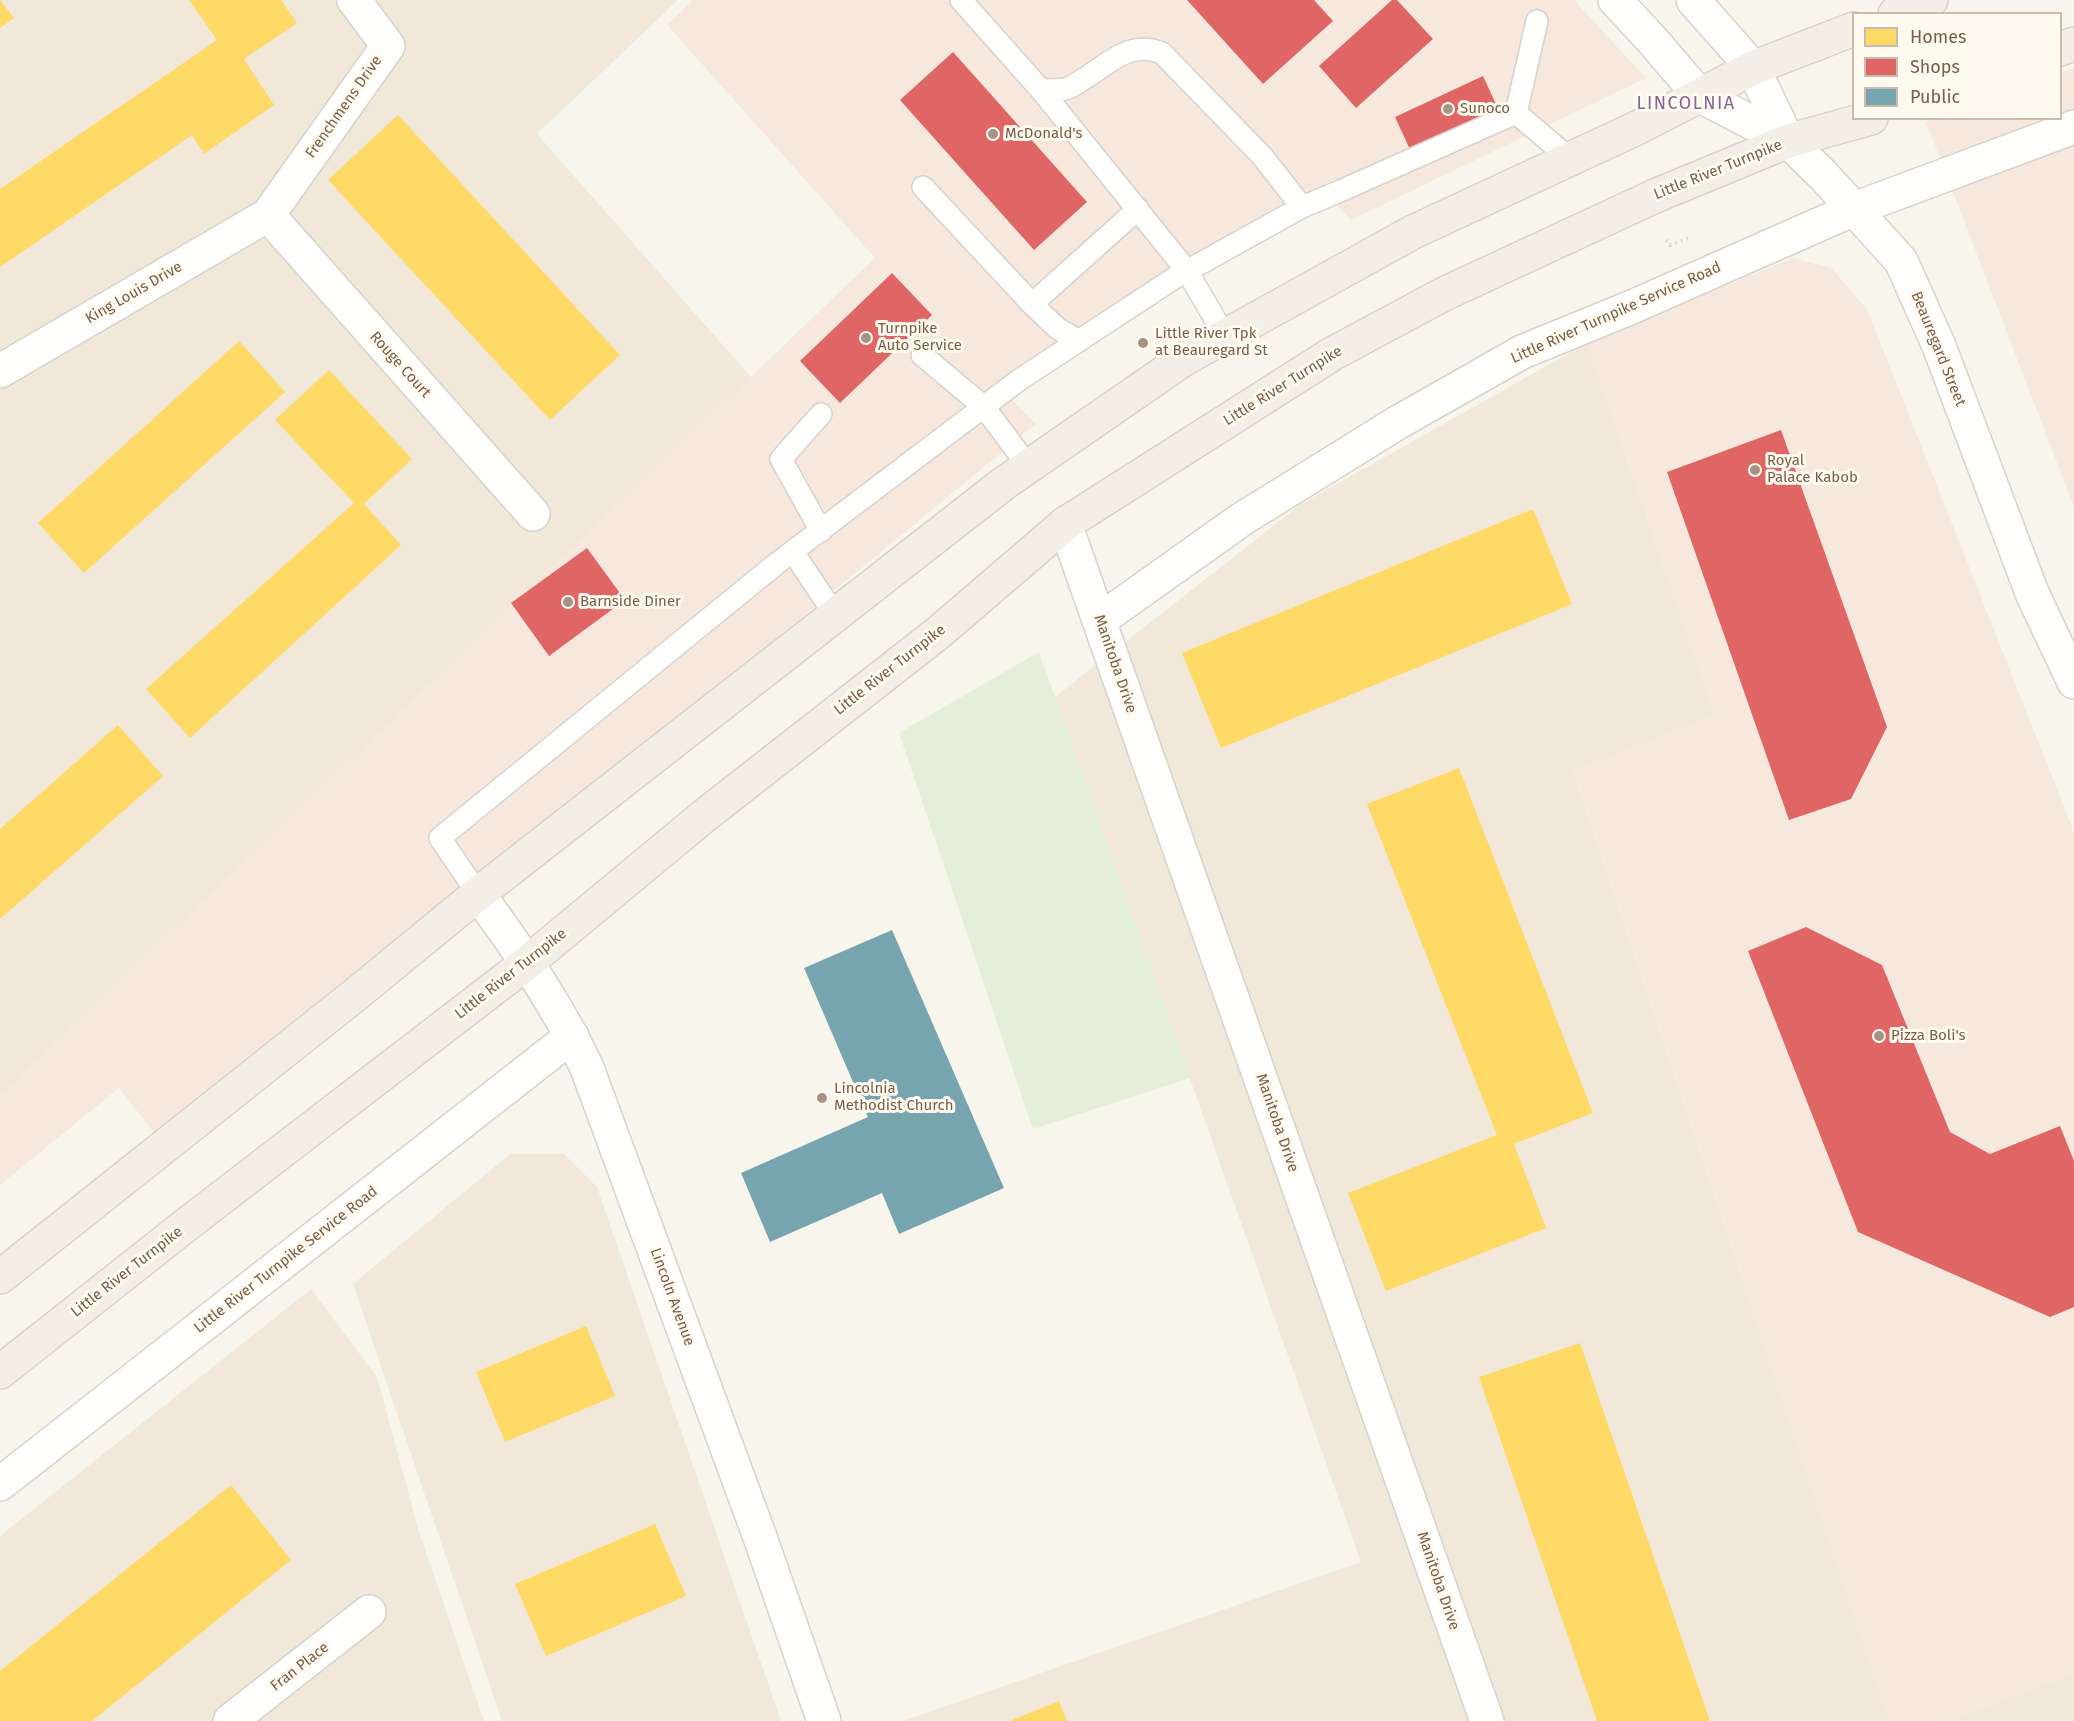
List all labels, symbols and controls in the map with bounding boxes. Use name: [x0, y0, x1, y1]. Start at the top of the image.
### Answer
legend: [1852, 12, 2062, 120]
text: Homes: [1910, 26, 1966, 48]
street label: Frenchmens Drive: [302, 52, 386, 162]
text: Shops: [1910, 56, 1960, 78]
text: Public: [1910, 86, 1960, 108]
district label: LINCOLNIA: [1636, 93, 1736, 115]
place label: Sunoco: [1460, 100, 1510, 118]
marker: Sunoco: [1441, 102, 1455, 116]
place label: McDonald's: [1005, 125, 1082, 143]
marker: McDonald's: [986, 127, 1000, 141]
street label: Little River Turnpike: [1651, 136, 1785, 204]
street label: King Louis Drive: [82, 258, 186, 328]
street label: Little River Turnpike Service Road: [1508, 258, 1724, 368]
street label: Beauregard Street: [1907, 289, 1969, 409]
place label: Turnpike Auto Service: [878, 320, 962, 355]
place label: Little River Tpk at Beauregard St: [1155, 325, 1268, 360]
street label: Rouge Court: [366, 328, 434, 402]
marker: Turnpike Auto Service: [859, 331, 873, 345]
marker: Little River Tpk at Beauregard St: [1136, 336, 1150, 350]
street label: Little River Turnpike: [1220, 342, 1346, 430]
place label: Royal Palace Kabob: [1767, 452, 1858, 487]
marker: Royal Palace Kabob: [1748, 463, 1762, 477]
place label: Barnside Diner: [580, 593, 681, 611]
marker: Barnside Diner: [561, 595, 575, 609]
street label: Manitoba Drive: [1090, 612, 1140, 716]
street label: Little River Turnpike: [831, 621, 949, 719]
street label: Little River Turnpike: [452, 925, 570, 1023]
place label: Pizza Boli's: [1891, 1027, 1966, 1045]
marker: Pizza Boli's: [1872, 1029, 1886, 1043]
street label: Manitoba Drive: [1252, 1071, 1302, 1175]
place label: Lincolnia Methodist Church: [834, 1080, 953, 1115]
marker: Lincolnia Methodist Church: [815, 1091, 829, 1105]
street label: Little River Turnpike Service Road: [191, 1183, 381, 1337]
street label: Little River Turnpike: [68, 1223, 186, 1321]
street label: Lincoln Avenue: [646, 1245, 698, 1349]
street label: Manitoba Drive: [1413, 1529, 1463, 1633]
street label: Fran Place: [267, 1639, 333, 1695]

